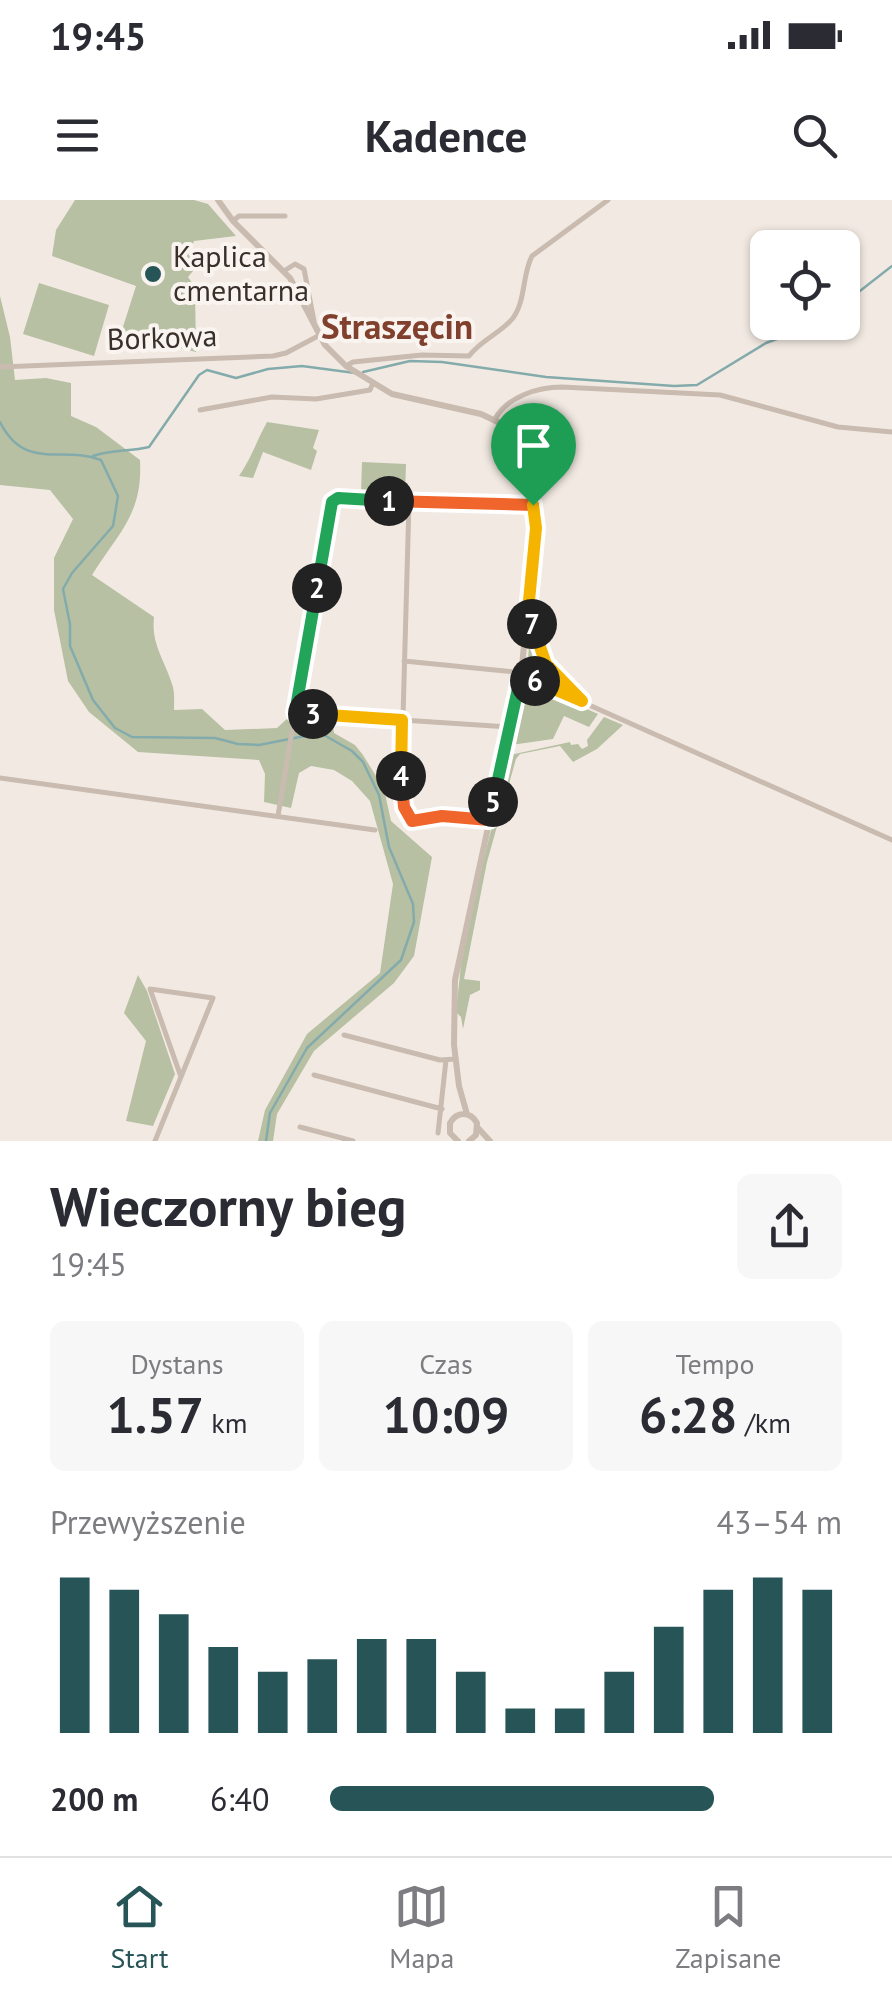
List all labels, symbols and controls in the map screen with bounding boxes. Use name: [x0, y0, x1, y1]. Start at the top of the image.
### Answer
text: 19:45: [50, 11, 146, 60]
text: Kadence: [365, 106, 527, 164]
icon: menu: [50, 108, 105, 163]
icon: search: [787, 108, 842, 163]
map controls: [750, 230, 860, 340]
button: locate: [750, 230, 860, 340]
place label: Kaplica cmentarna: [173, 236, 309, 309]
marker: Kaplica cmentarna: [142, 263, 164, 285]
district label: Straszęcin: [321, 303, 473, 349]
street label: Borkowa: [106, 315, 218, 358]
pin: [491, 403, 576, 506]
icon: arrive: [506, 418, 561, 473]
pin: 1: [364, 476, 414, 526]
text: 1: [381, 482, 397, 519]
pin: 2: [292, 563, 342, 613]
text: 2: [309, 569, 325, 606]
pin: 7: [507, 599, 557, 649]
text: 7: [524, 605, 540, 642]
pin: 6: [510, 656, 560, 706]
text: 6: [527, 662, 543, 699]
pin: 3: [288, 689, 338, 739]
text: 3: [305, 695, 321, 732]
pin: 4: [376, 751, 426, 801]
text: 4: [393, 757, 409, 794]
pin: 5: [468, 777, 518, 827]
text: 5: [485, 783, 501, 820]
text: Wieczorny bieg: [50, 1170, 406, 1241]
button: share: [737, 1174, 842, 1279]
text: 19:45: [50, 1243, 127, 1285]
text: Dystans: [130, 1345, 224, 1382]
text: Czas: [419, 1345, 473, 1382]
text: Tempo: [675, 1345, 755, 1382]
text: 1.57: [107, 1382, 204, 1447]
text: 10:09: [383, 1382, 509, 1447]
text: 6:28: [639, 1382, 737, 1447]
text: km: [204, 1404, 247, 1441]
text: /km: [737, 1404, 791, 1441]
text: Przewyższenie: [50, 1501, 246, 1543]
text: 43–54 m: [717, 1501, 842, 1543]
text: 200 m: [50, 1778, 138, 1820]
text: 6:40: [210, 1778, 269, 1820]
tab: Start: [110, 1879, 169, 1976]
tab: Mapa: [389, 1879, 454, 1976]
tab: Zapisane: [675, 1879, 782, 1976]

